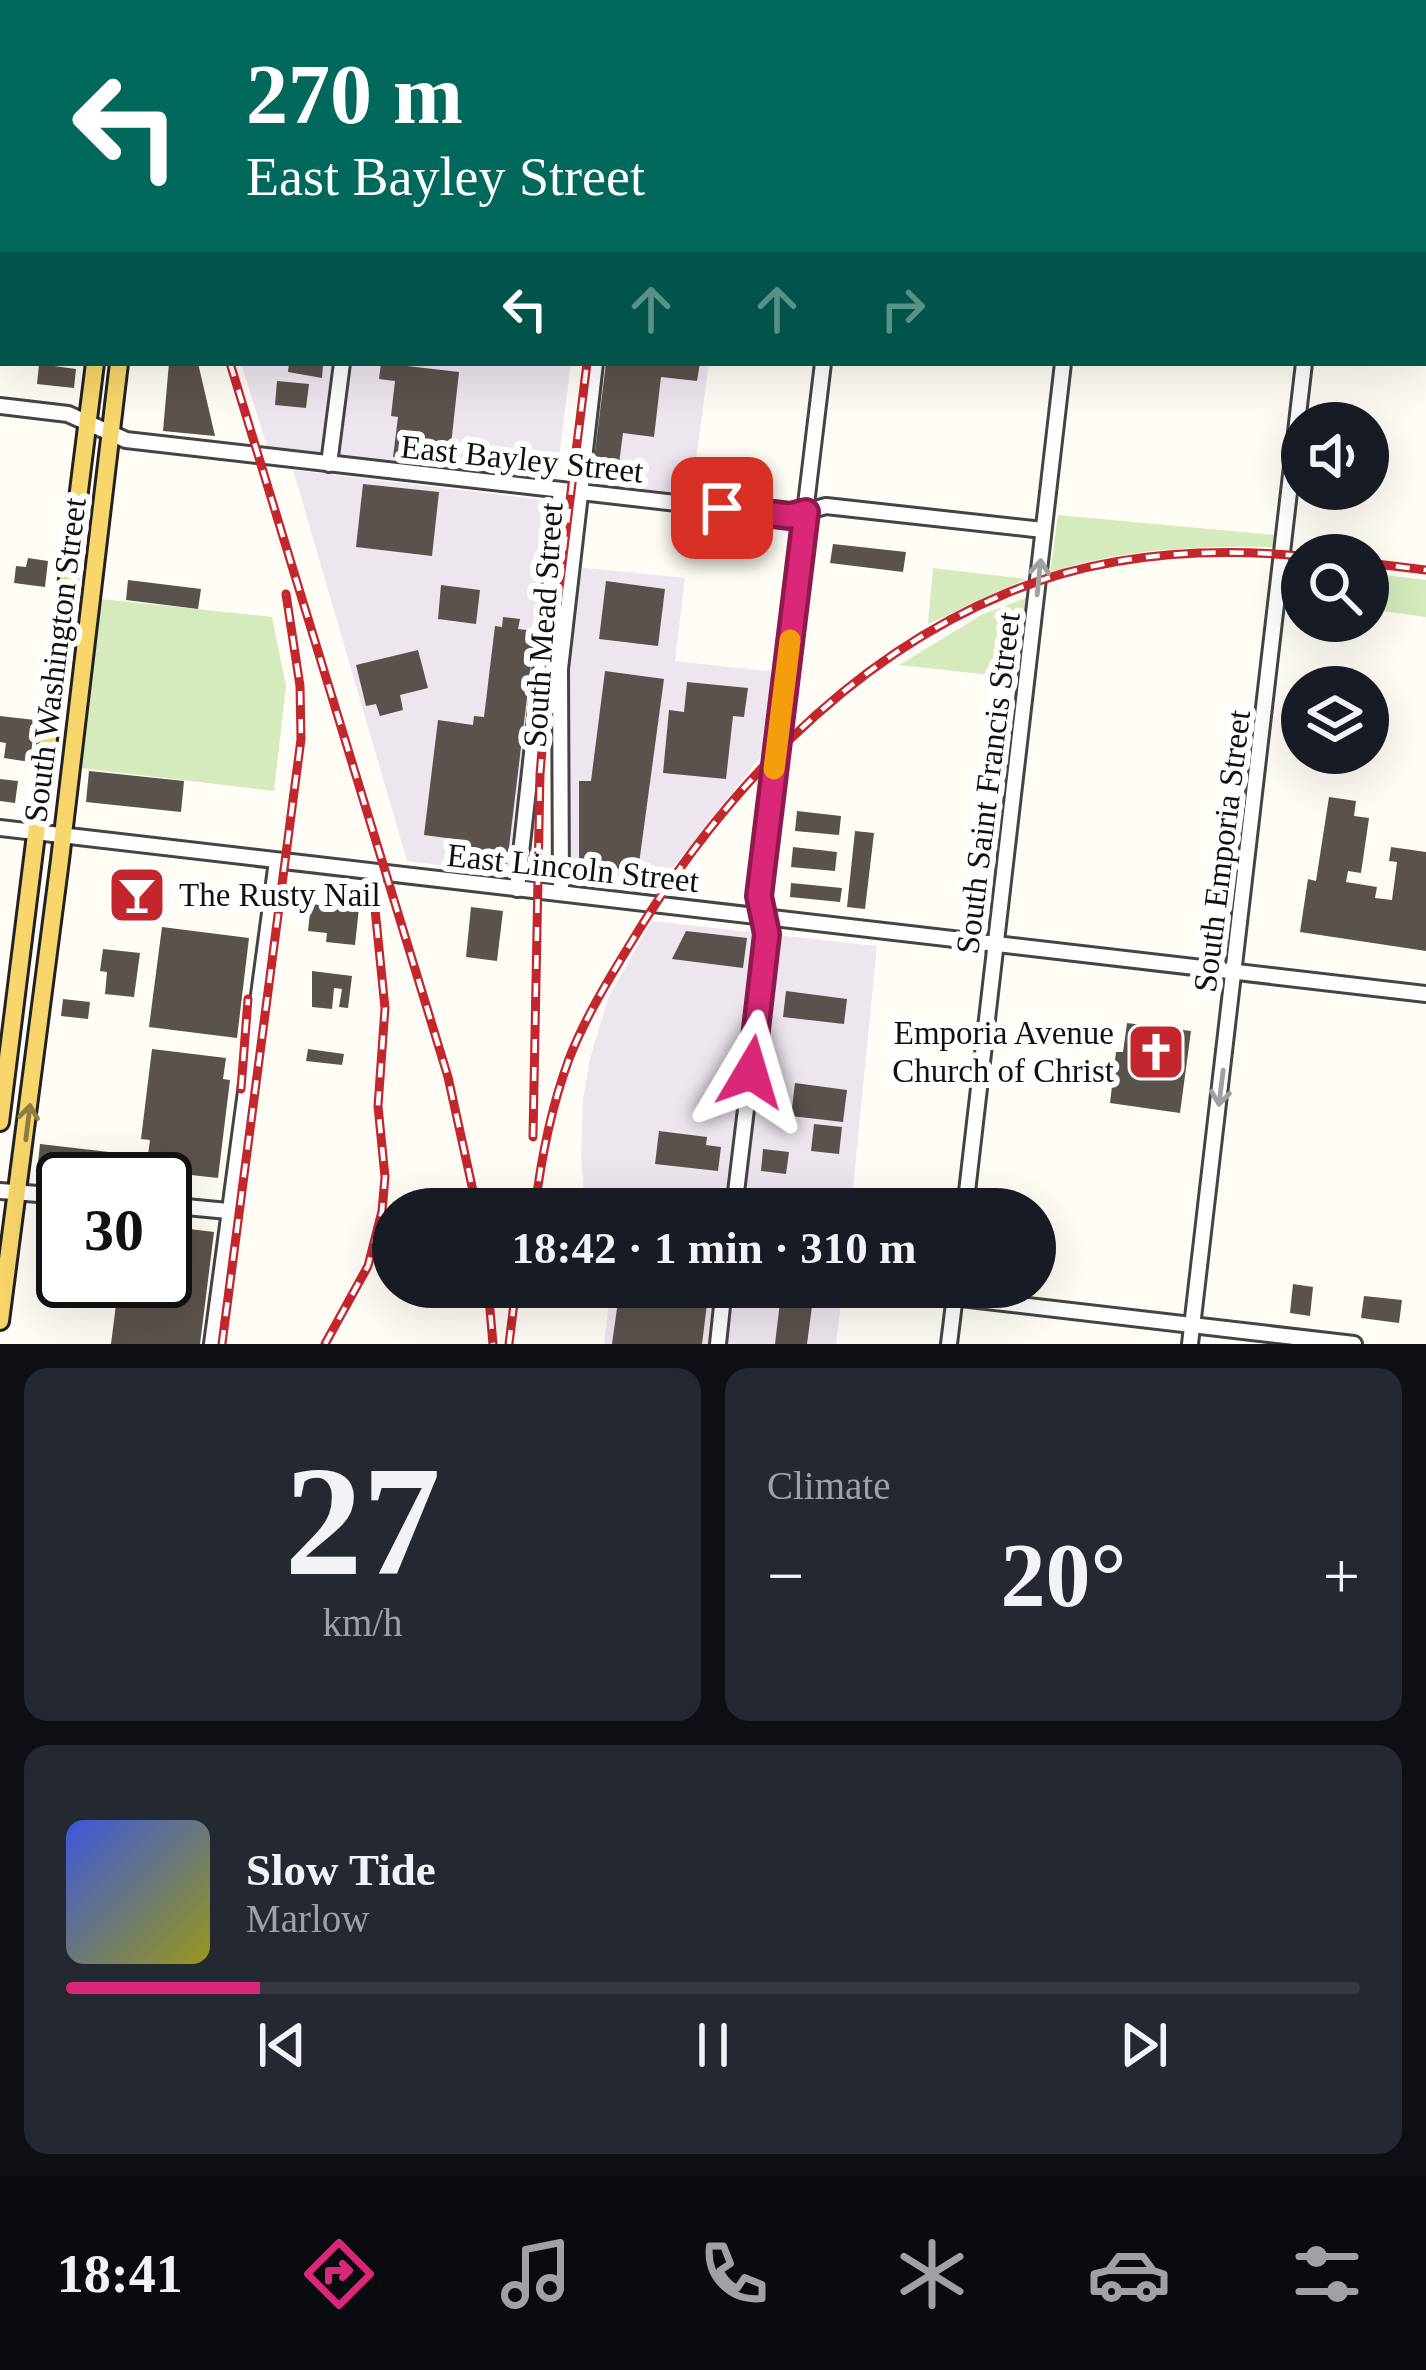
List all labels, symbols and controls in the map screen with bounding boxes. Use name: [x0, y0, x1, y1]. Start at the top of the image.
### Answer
icon: left: [48, 48, 204, 204]
text: 270 m: [246, 48, 463, 141]
text: East Bayley Street: [246, 147, 645, 207]
icon: left: [492, 276, 558, 342]
icon: ahead: [618, 276, 684, 342]
icon: ahead: [744, 276, 810, 342]
icon: right: [870, 276, 936, 342]
map controls: [1281, 402, 1389, 774]
button: sound: [1281, 402, 1389, 510]
street label: East Bayley Street: [399, 428, 645, 490]
pin: [671, 457, 773, 559]
icon: arrive: [689, 475, 755, 541]
street label: South Washington Street: [17, 496, 93, 824]
street label: South Mead Street: [516, 501, 570, 749]
button: search: [1281, 534, 1389, 642]
one-way arrow: [1028, 558, 1050, 597]
street label: South Saint Francis Street: [949, 610, 1027, 956]
button: layers: [1281, 666, 1389, 774]
street label: South Emporia Street: [1187, 708, 1257, 994]
street label: East Lincoln Street: [445, 837, 701, 899]
bar icon: The Rusty Nail: [106, 864, 168, 926]
place label: The Rusty Nail: [179, 877, 381, 913]
position arrow: [688, 1009, 814, 1135]
place label: Emporia Avenue Church of Christ: [892, 1015, 1114, 1089]
church icon: Emporia Avenue Church of Christ: [1125, 1021, 1187, 1083]
one-way arrow: [1210, 1068, 1232, 1107]
one-way arrow: [17, 1103, 39, 1142]
speed limit sign: 30: [36, 1152, 192, 1308]
text: 18:42 · 1 min · 310 m: [512, 1223, 917, 1273]
text: 27: [285, 1435, 441, 1608]
text: Climate: [767, 1464, 890, 1507]
text: 20°: [1001, 1526, 1127, 1625]
text: −: [767, 1539, 804, 1612]
text: +: [1323, 1539, 1360, 1612]
text: km/h: [322, 1601, 403, 1644]
text: Slow Tide: [246, 1845, 436, 1895]
text: Marlow: [246, 1897, 369, 1940]
icon: previous: [249, 2012, 315, 2078]
icon: pause: [680, 2012, 746, 2078]
icon: next: [1111, 2012, 1177, 2078]
icon: directions: [297, 2232, 381, 2316]
icon: music: [494, 2232, 578, 2316]
icon: phone: [692, 2232, 776, 2316]
icon: climate: [890, 2232, 974, 2316]
icon: car: [1087, 2232, 1171, 2316]
icon: filters: [1285, 2232, 1369, 2316]
text: 18:41: [57, 2244, 183, 2304]

